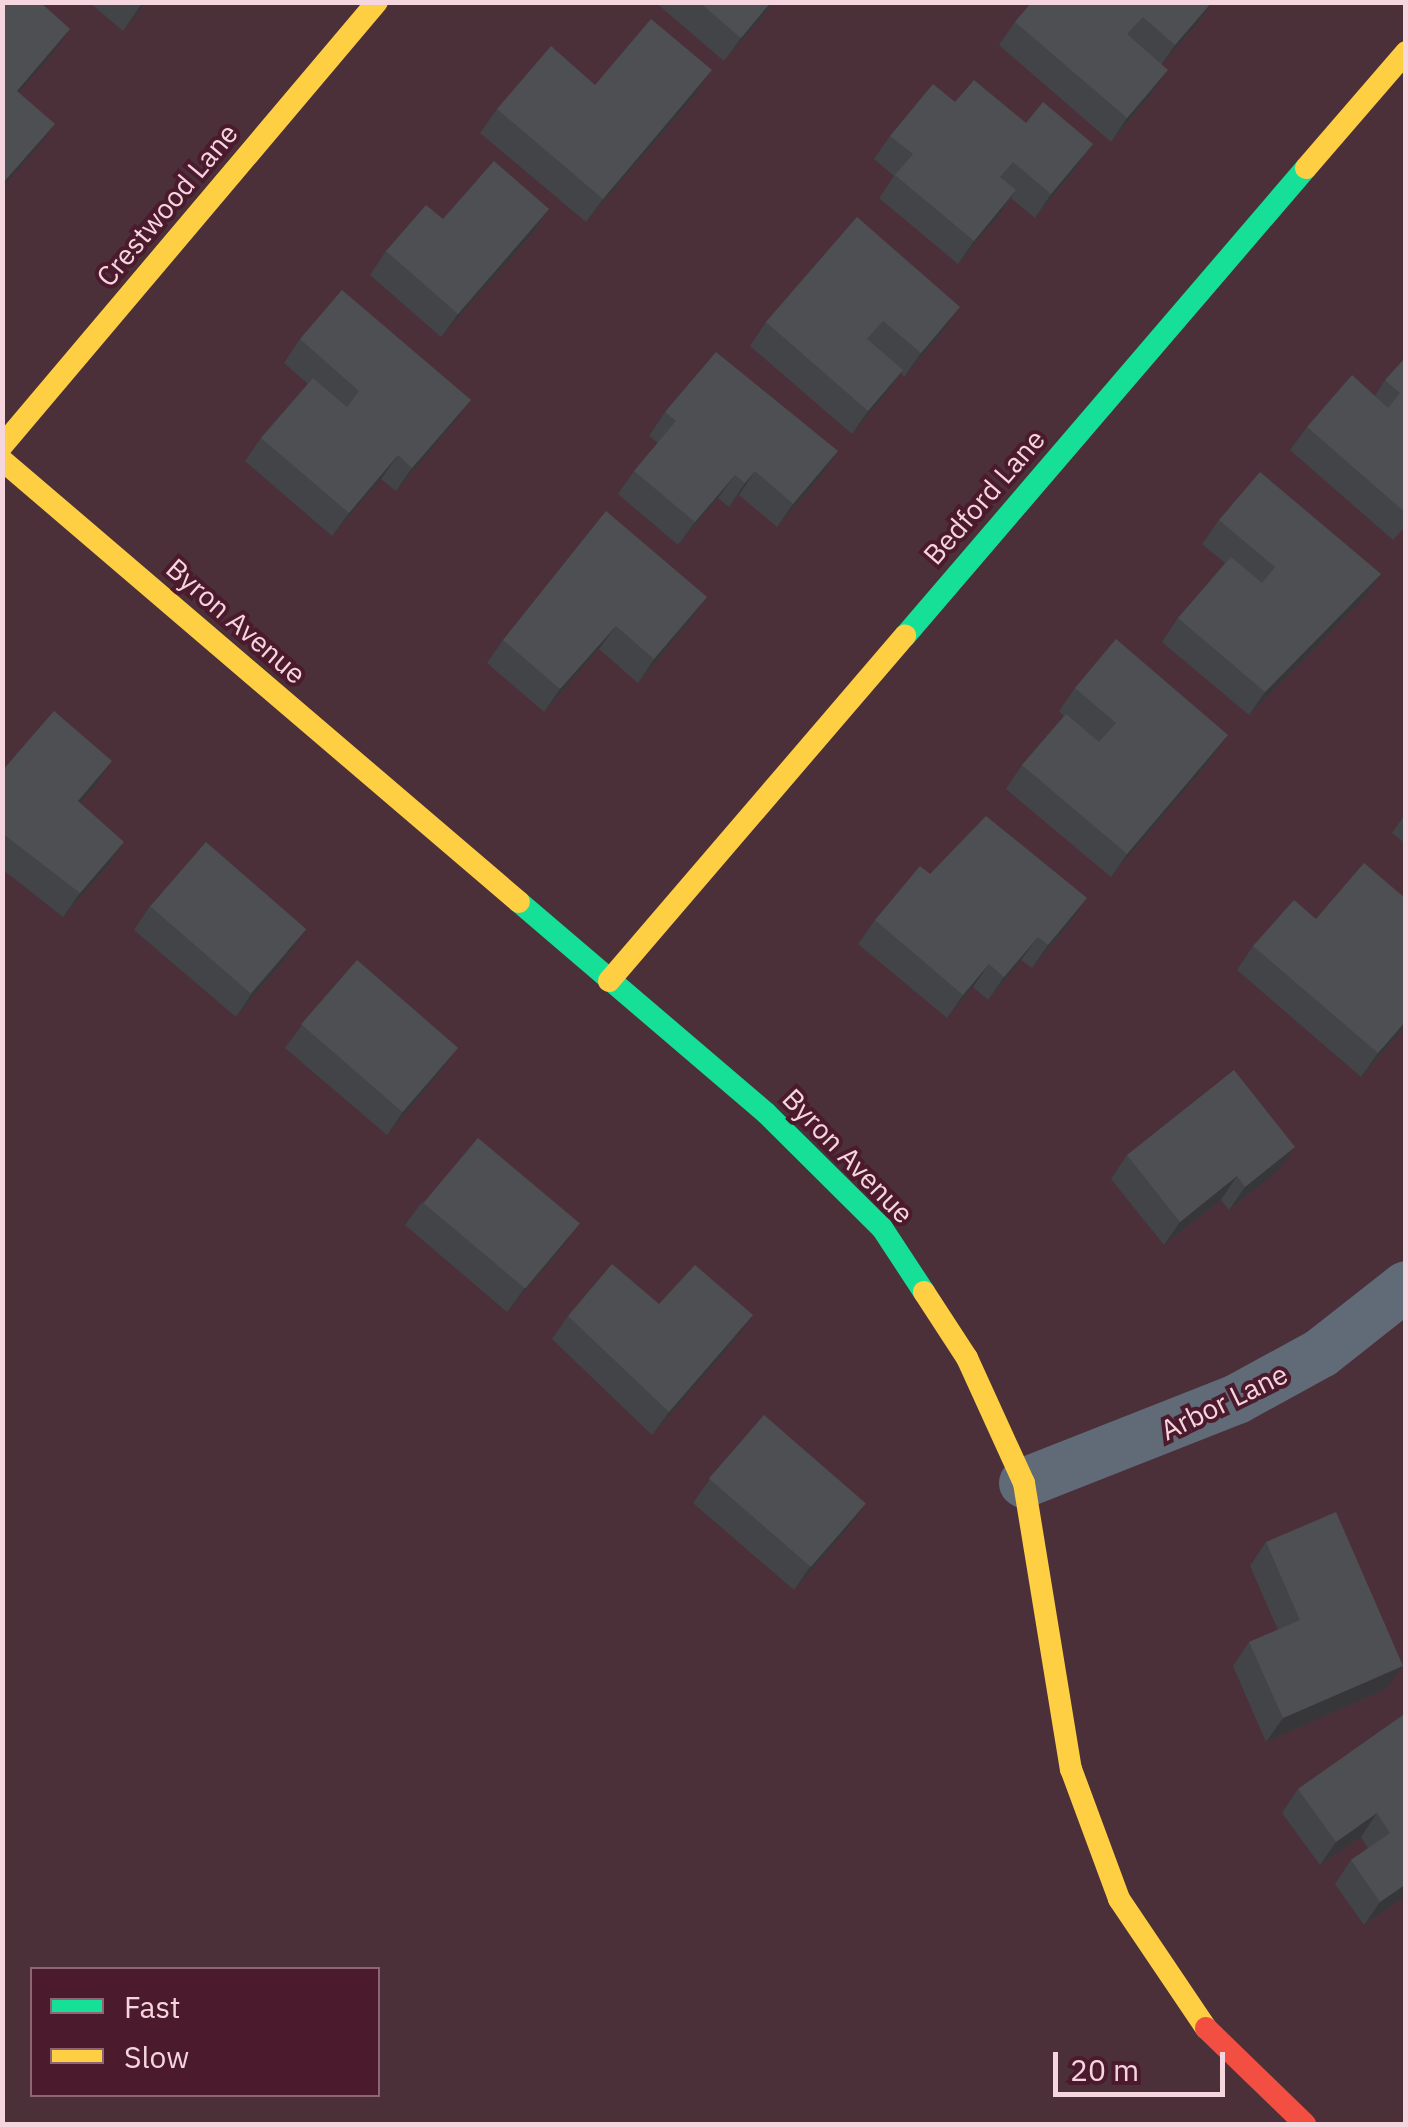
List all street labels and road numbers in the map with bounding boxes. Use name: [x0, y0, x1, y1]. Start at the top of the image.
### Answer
street label: Crestwood Lane: [89, 117, 245, 293]
street label: Bedford Lane: [916, 423, 1052, 571]
street label: Byron Avenue: [159, 551, 313, 691]
street label: Byron Avenue: [776, 1082, 920, 1230]
street label: Arbor Lane: [1155, 1357, 1293, 1447]

